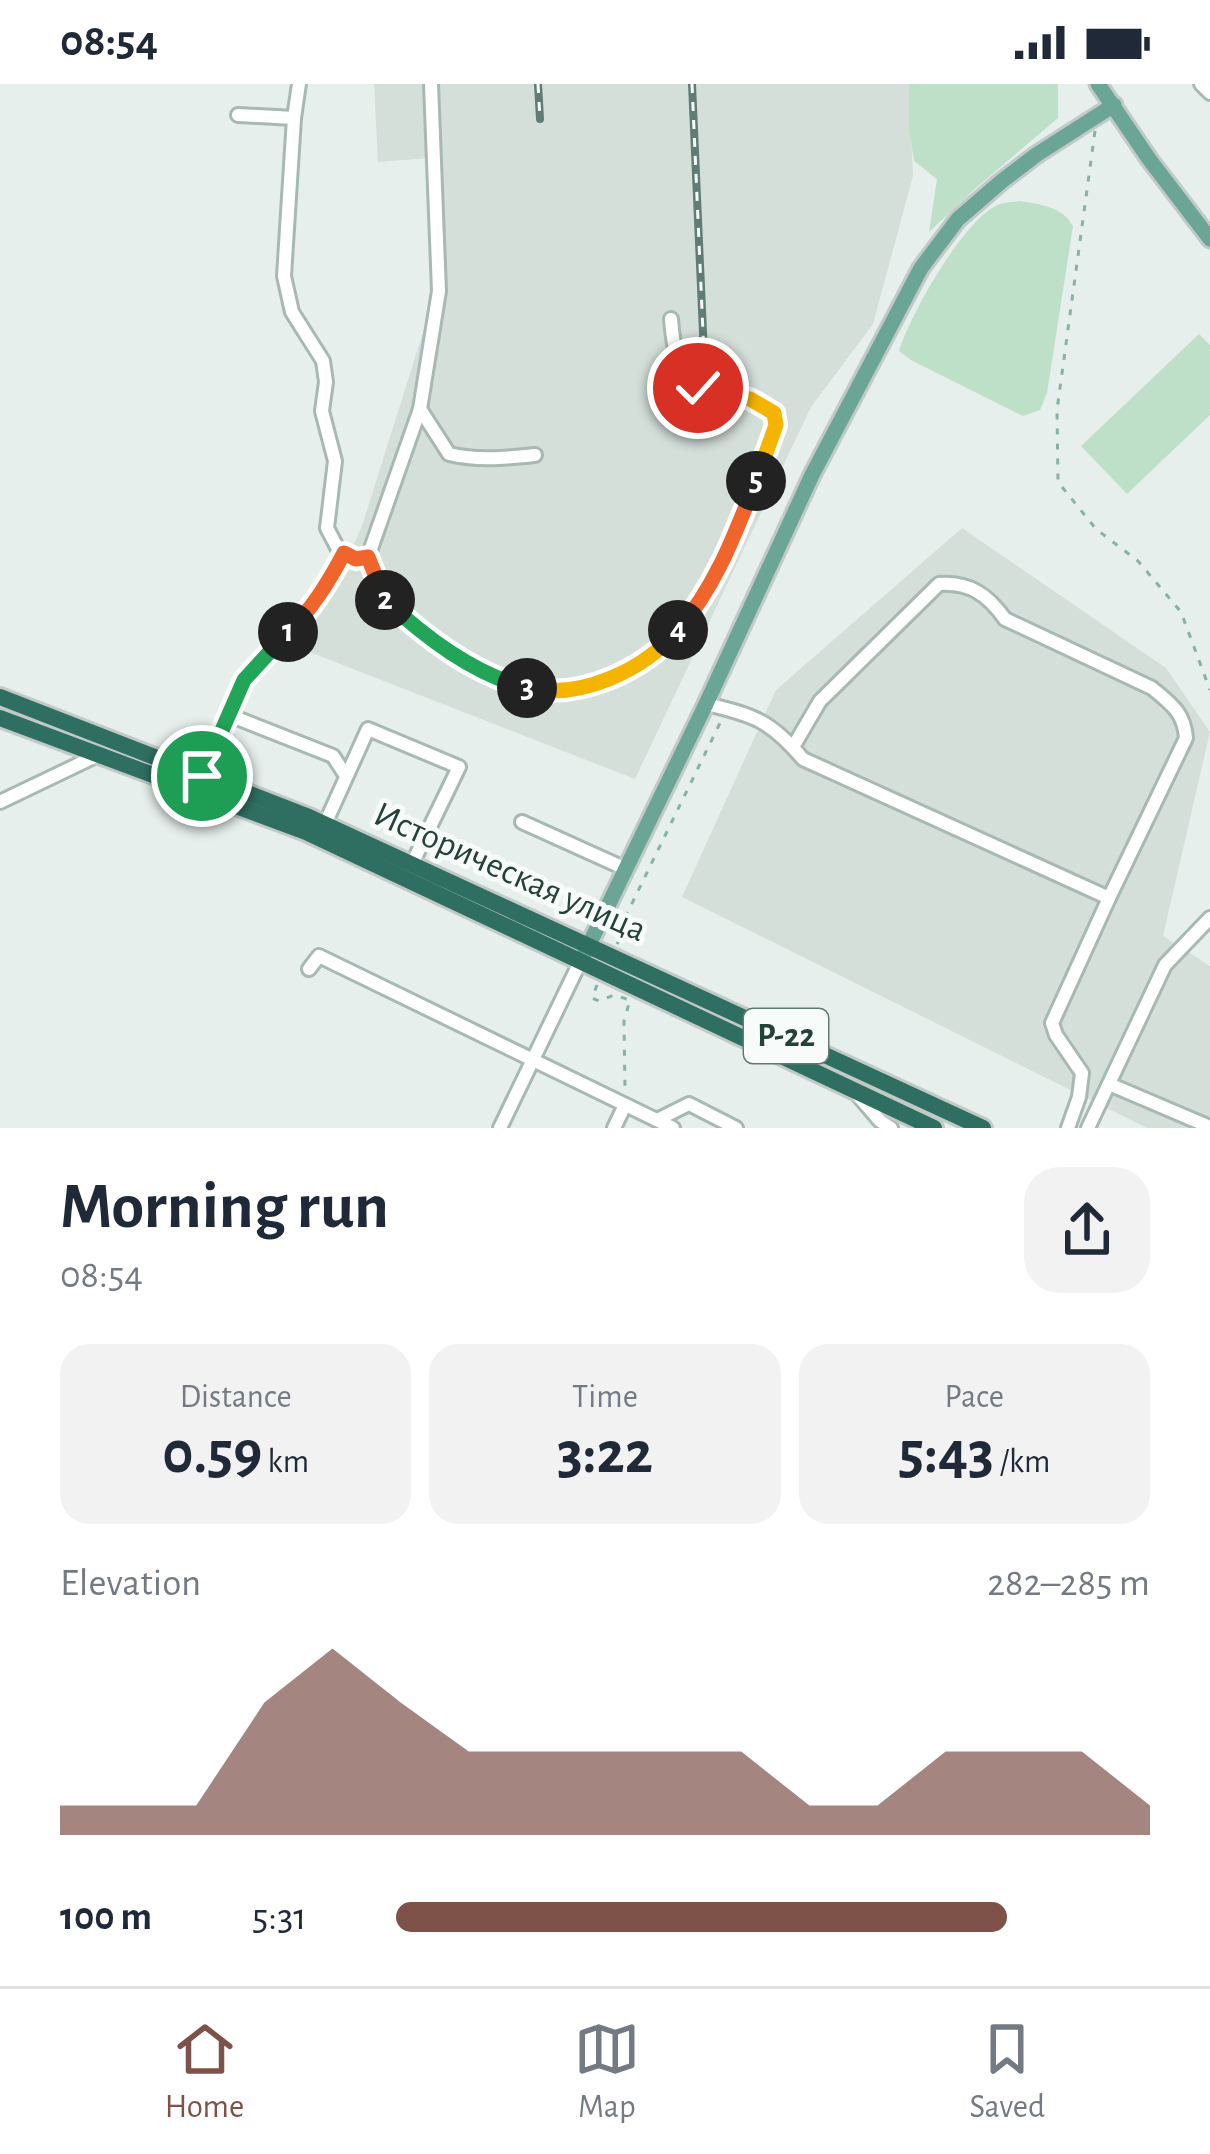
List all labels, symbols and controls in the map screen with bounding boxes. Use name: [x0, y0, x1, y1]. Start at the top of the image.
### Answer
text: 08:54: [60, 19, 158, 64]
pin: [647, 337, 749, 439]
icon: check: [665, 355, 731, 421]
pin: 5: [726, 451, 786, 511]
text: 5: [749, 464, 763, 497]
pin: 2: [355, 570, 415, 630]
text: 2: [377, 583, 393, 616]
pin: 4: [648, 600, 708, 660]
pin: 1: [258, 602, 318, 662]
text: 4: [670, 613, 686, 646]
text: 1: [282, 615, 294, 648]
pin: 3: [497, 658, 557, 718]
text: 3: [520, 671, 534, 704]
pin: [151, 725, 253, 827]
icon: arrive: [169, 743, 235, 809]
street label: Историческая улица: [368, 796, 652, 948]
road number: Р-22: [744, 1009, 828, 1063]
button: share: [1024, 1167, 1150, 1293]
text: Morning run: [60, 1174, 389, 1240]
text: 08:54: [60, 1256, 143, 1295]
text: Distance: [180, 1381, 292, 1414]
text: Time: [572, 1381, 638, 1414]
text: Pace: [945, 1381, 1004, 1414]
text: 0.59: [162, 1424, 262, 1484]
text: 3:22: [557, 1424, 653, 1484]
text: 5:43: [898, 1424, 994, 1484]
text: km: [262, 1446, 309, 1479]
text: /km: [994, 1446, 1050, 1479]
text: Elevation: [60, 1564, 201, 1603]
text: 282–285 m: [987, 1564, 1150, 1603]
text: 100 m: [60, 1898, 152, 1937]
text: 5:31: [252, 1898, 307, 1937]
tab: Home: [165, 2016, 244, 2128]
tab: Map: [574, 2016, 640, 2128]
tab: Saved: [970, 2016, 1045, 2128]

